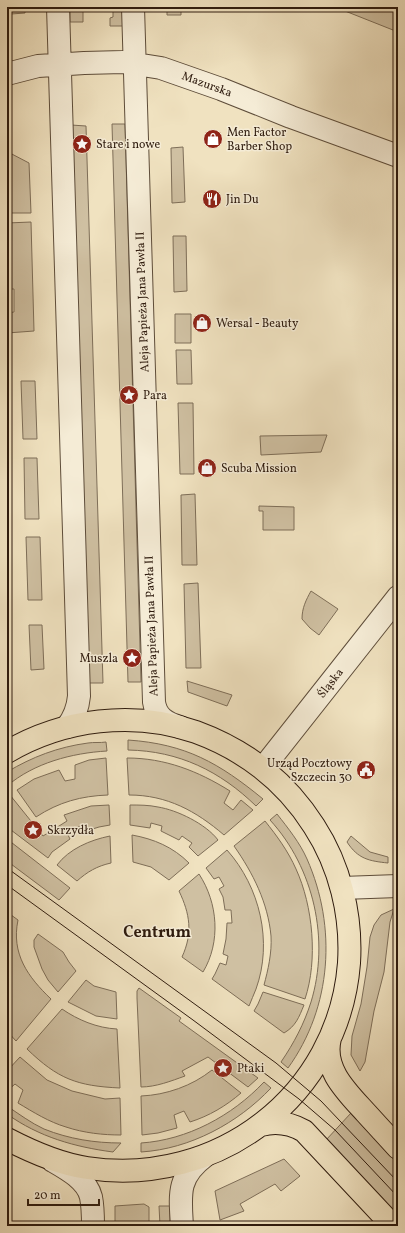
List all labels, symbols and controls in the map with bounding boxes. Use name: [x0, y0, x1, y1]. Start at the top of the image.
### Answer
street label: Mazurska: [179, 68, 234, 101]
place label: Men Factor Barber Shop: [227, 125, 292, 155]
shop icon: Men Factor Barber Shop: [202, 128, 224, 150]
place icon: Stare i nowe: [71, 133, 93, 155]
place label: Stare i nowe: [96, 137, 161, 153]
restaurant icon: Jin Du: [201, 188, 223, 210]
place label: Jin Du: [226, 192, 259, 208]
street label: Aleja Papieża Jana Pawła II: [133, 231, 153, 373]
shop icon: Wersal - Beauty: [191, 312, 213, 334]
place label: Wersal - Beauty: [216, 316, 299, 332]
place icon: Para: [118, 384, 140, 406]
place label: Para: [143, 388, 167, 404]
shop icon: Scuba Mission: [196, 457, 218, 479]
place label: Scuba Mission: [221, 461, 297, 477]
street label: Aleja Papieża Jana Pawła II: [142, 555, 162, 697]
place icon: Muszla: [121, 647, 143, 669]
place label: Muszla: [80, 651, 118, 667]
street label: Śląska: [313, 665, 348, 702]
place label: Urząd Pocztowy Szczecin 30: [267, 756, 352, 786]
public building icon: Urząd Pocztowy Szczecin 30: [355, 759, 377, 781]
place icon: Skrzydła: [22, 819, 44, 841]
place label: Skrzydła: [47, 823, 94, 839]
district label: Centrum: [123, 922, 191, 944]
place icon: Ptaki: [212, 1057, 234, 1079]
place label: Ptaki: [237, 1061, 265, 1077]
scale bar: [28, 1181, 99, 1207]
text: 20 m: [34, 1188, 61, 1204]

